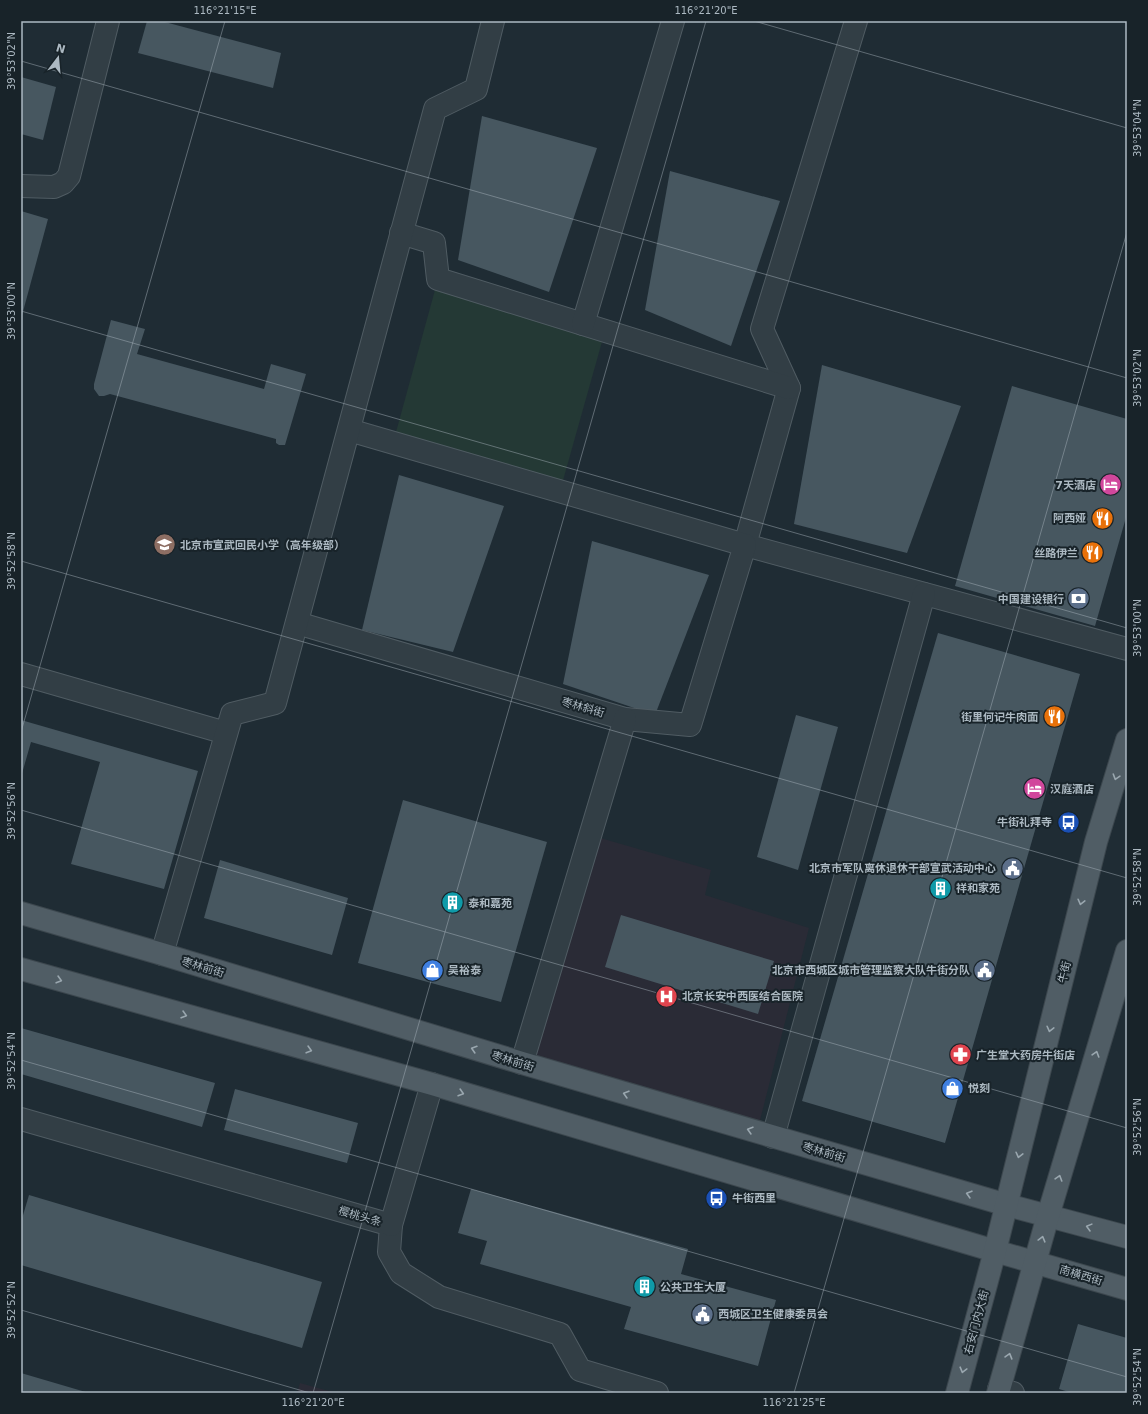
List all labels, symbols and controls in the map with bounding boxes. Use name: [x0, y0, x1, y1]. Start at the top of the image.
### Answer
text: 116°21'15"E: [193, 5, 257, 16]
text: 116°21'20"E: [674, 5, 738, 16]
text: 39°53'02"N: [6, 32, 17, 90]
north arrow: [38, 38, 78, 78]
text: N: [54, 41, 67, 56]
text: 39°53'04"N: [1132, 99, 1143, 157]
text: 39°53'00"N: [6, 282, 17, 340]
text: 39°53'02"N: [1132, 349, 1143, 407]
hotel icon: 7天酒店: [1098, 472, 1124, 498]
place label: 7天酒店: [1055, 479, 1096, 492]
restaurant icon: 阿西娅: [1089, 505, 1115, 531]
place label: 阿西娅: [1053, 512, 1086, 525]
text: 39°52'58"N: [6, 532, 17, 590]
school or university icon: 北京市宣武回民小学（高年级部）: [151, 532, 177, 558]
place label: 北京市宣武回民小学（高年级部）: [180, 539, 345, 552]
restaurant icon: 丝路伊兰: [1080, 540, 1106, 566]
place label: 丝路伊兰: [1034, 547, 1078, 560]
bank icon: 中国建设银行: [1066, 586, 1092, 612]
place label: 中国建设银行: [998, 593, 1064, 606]
text: 39°53'00"N: [1132, 599, 1143, 657]
street label: 枣林斜街: [560, 695, 606, 720]
restaurant icon: 街里何记牛肉面: [1041, 704, 1067, 730]
place label: 街里何记牛肉面: [961, 711, 1038, 724]
one-way arrow: [1112, 773, 1121, 780]
hotel icon: 汉庭酒店: [1022, 776, 1048, 802]
text: 39°52'56"N: [6, 782, 17, 840]
place label: 汉庭酒店: [1050, 783, 1094, 796]
bus stop icon: 牛街礼拜寺: [1055, 809, 1081, 835]
place label: 牛街礼拜寺: [997, 816, 1052, 829]
text: 39°52'58"N: [1132, 848, 1143, 906]
public building icon: 北京市军队离休退休干部宣武活动中心: [999, 855, 1025, 881]
place label: 北京市军队离休退休干部宣武活动中心: [809, 862, 996, 875]
building icon: 祥和家苑: [928, 875, 954, 901]
place label: 祥和家苑: [956, 882, 1000, 895]
building icon: 泰和嘉苑: [439, 890, 465, 916]
place label: 泰和嘉苑: [468, 897, 512, 910]
one-way arrow: [1078, 899, 1086, 906]
street label: 枣林前街: [180, 955, 226, 980]
shop icon: 吴裕泰: [420, 957, 446, 983]
public building icon: 北京市西城区城市管理监察大队牛街分队: [972, 957, 998, 983]
street label: 牛街: [1056, 960, 1073, 984]
place label: 吴裕泰: [448, 964, 482, 977]
place label: 北京市西城区城市管理监察大队牛街分队: [772, 964, 970, 977]
one-way arrow: [55, 975, 62, 984]
hospital icon: 北京长安中西医结合医院: [654, 983, 680, 1009]
place label: 北京长安中西医结合医院: [682, 990, 803, 1003]
one-way arrow: [180, 1010, 187, 1019]
one-way arrow: [1047, 1025, 1055, 1032]
text: 39°52'54"N: [6, 1032, 17, 1090]
pharmacy icon: 广生堂大药房牛街店: [948, 1042, 974, 1068]
one-way arrow: [305, 1045, 312, 1054]
one-way arrow: [471, 1045, 478, 1054]
street label: 枣林前街: [490, 1049, 536, 1074]
place label: 广生堂大药房牛街店: [976, 1049, 1075, 1062]
one-way arrow: [1091, 1050, 1100, 1057]
shop icon: 悦刻: [939, 1075, 965, 1101]
place label: 悦刻: [968, 1082, 990, 1095]
one-way arrow: [457, 1088, 464, 1097]
one-way arrow: [622, 1090, 629, 1099]
text: 39°52'56"N: [1132, 1098, 1143, 1156]
one-way arrow: [747, 1126, 754, 1135]
street label: 枣林前街: [801, 1140, 847, 1165]
one-way arrow: [1015, 1151, 1024, 1158]
one-way arrow: [1054, 1175, 1063, 1182]
bus stop icon: 牛街西里: [703, 1185, 729, 1211]
one-way arrow: [966, 1190, 973, 1199]
place label: 牛街西里: [732, 1192, 776, 1205]
street label: 樱桃头条: [337, 1204, 383, 1229]
one-way arrow: [1086, 1223, 1093, 1232]
one-way arrow: [1037, 1236, 1046, 1243]
street label: 南横西街: [1058, 1263, 1104, 1288]
building icon: 公共卫生大厦: [632, 1274, 658, 1300]
text: 39°52'52"N: [6, 1281, 17, 1339]
place label: 公共卫生大厦: [660, 1281, 726, 1294]
street label: 右安门内大街: [962, 1289, 991, 1356]
public building icon: 西城区卫生健康委员会: [690, 1301, 716, 1327]
place label: 西城区卫生健康委员会: [718, 1308, 828, 1321]
text: 39°52'54"N: [1132, 1348, 1143, 1406]
one-way arrow: [1004, 1352, 1013, 1359]
one-way arrow: [960, 1367, 968, 1373]
text: 116°21'20"E: [281, 1397, 345, 1408]
text: 116°21'25"E: [762, 1397, 826, 1408]

